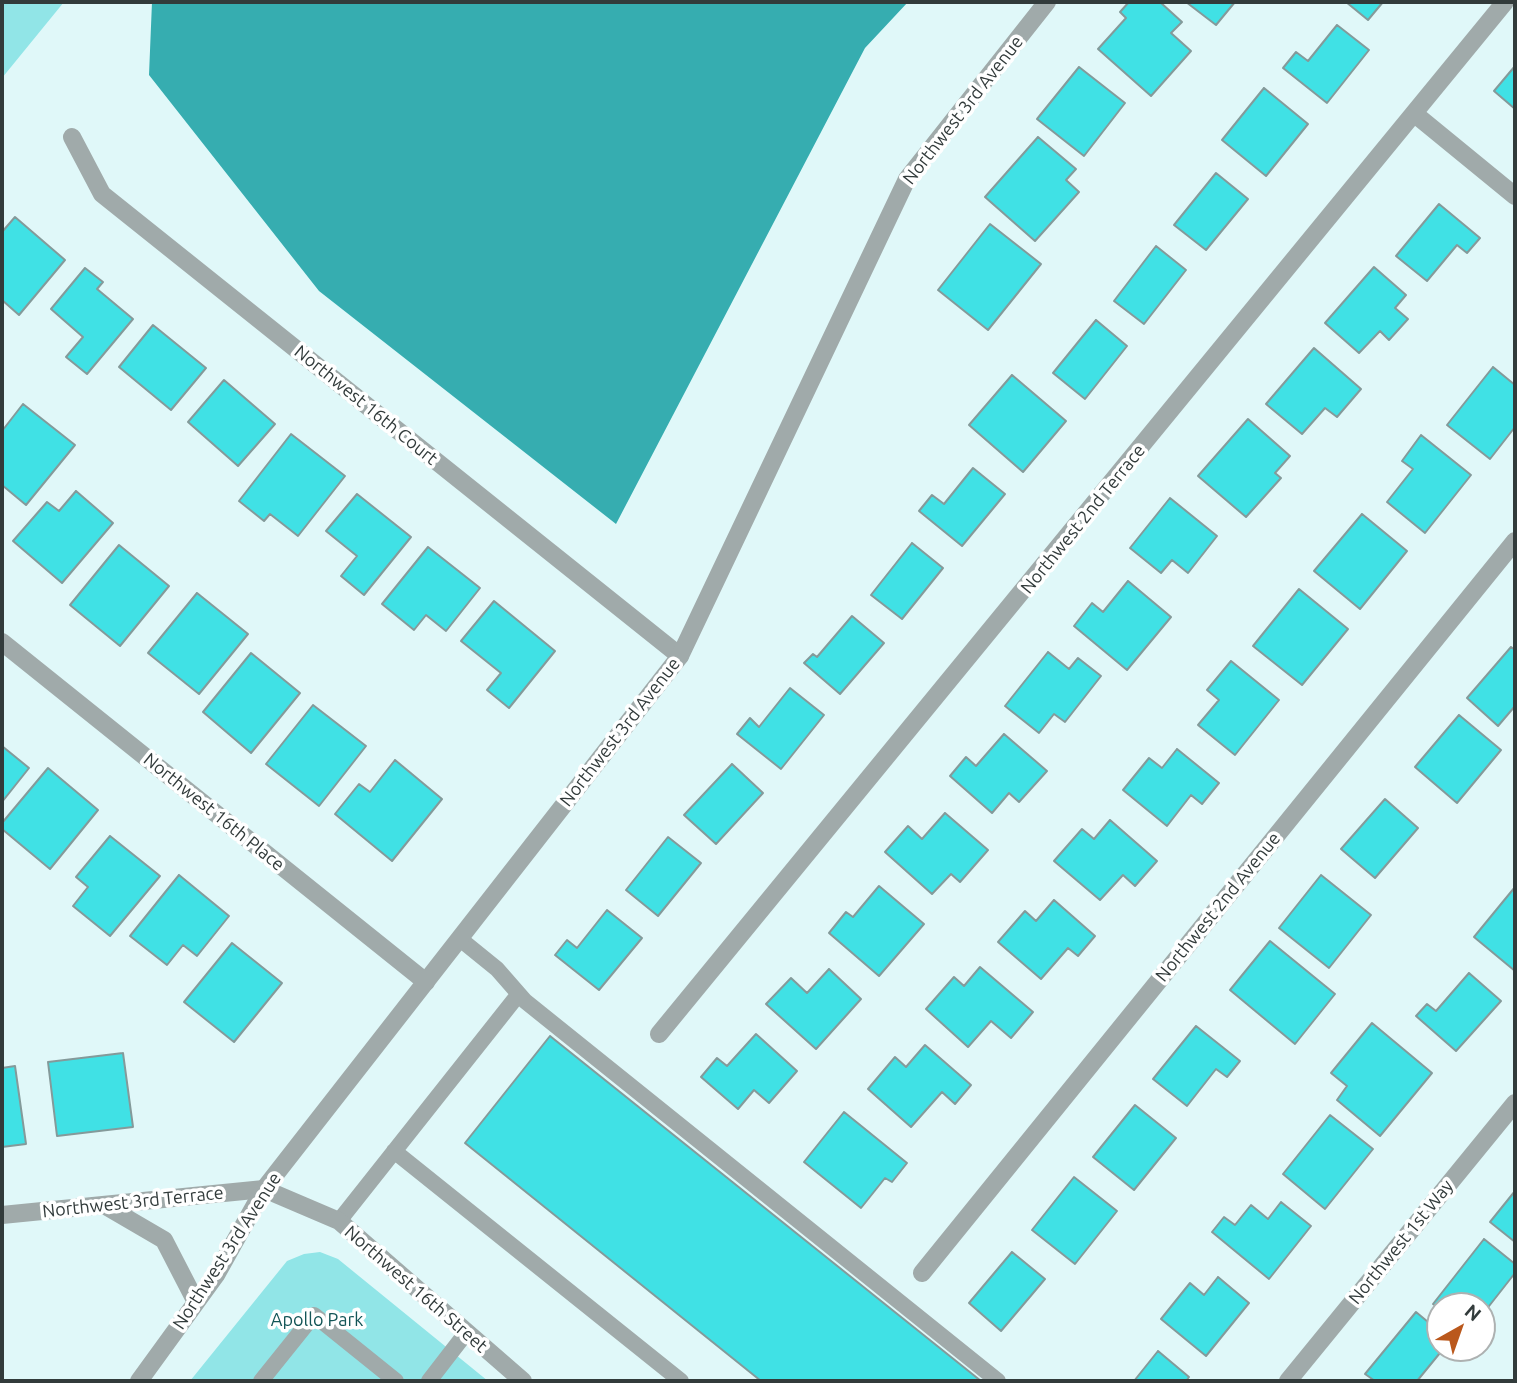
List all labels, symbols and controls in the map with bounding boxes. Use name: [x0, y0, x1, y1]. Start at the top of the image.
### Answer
street label: Northwest 3rd Avenue: [898, 31, 1028, 189]
street label: Northwest 16th Court: [290, 341, 442, 469]
street label: Northwest 2nd Terrace: [1016, 440, 1150, 598]
street label: Northwest 3rd Avenue: [555, 653, 685, 811]
street label: Northwest 16th Place: [139, 748, 289, 876]
street label: Northwest 2nd Avenue: [1151, 828, 1285, 986]
street label: Northwest 3rd Avenue: [168, 1169, 286, 1333]
street label: Northwest 1st Way: [1344, 1175, 1458, 1309]
street label: Northwest 3rd Terrace: [41, 1182, 225, 1222]
street label: Northwest 16th Street: [340, 1221, 492, 1357]
north arrow: [1426, 1292, 1496, 1362]
text: N: [1461, 1299, 1486, 1325]
park label: Apollo Park: [271, 1309, 363, 1331]

